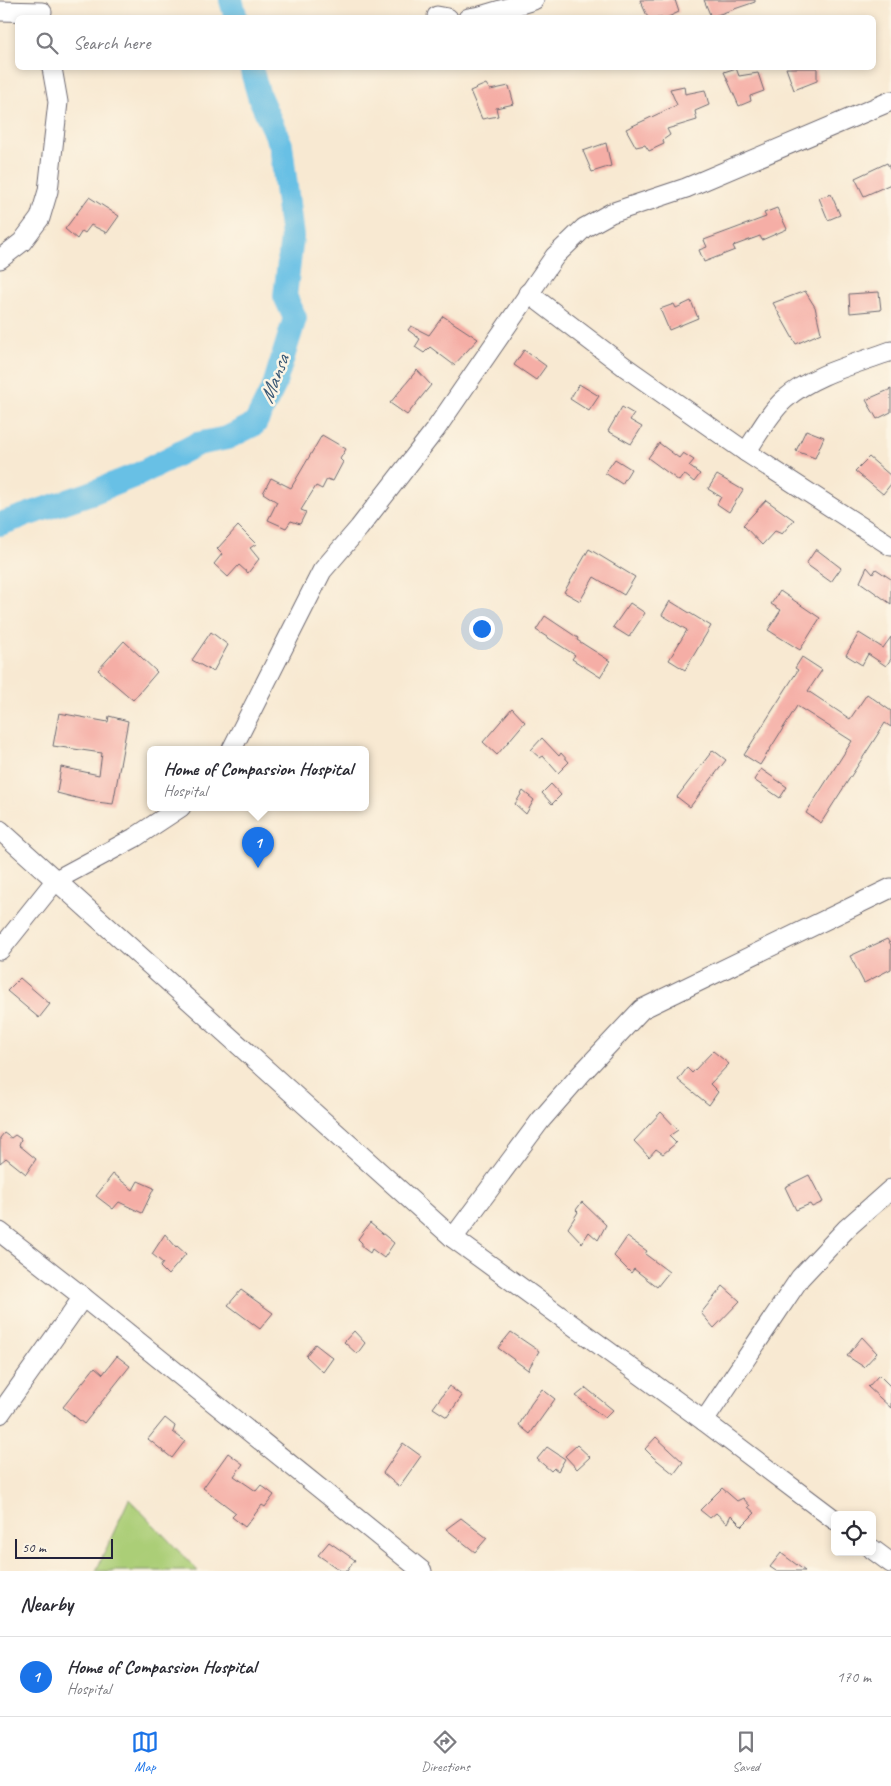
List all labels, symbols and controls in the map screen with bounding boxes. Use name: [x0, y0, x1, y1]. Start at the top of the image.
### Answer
search box: [15, 15, 876, 70]
icon: search: [33, 29, 61, 57]
text: Search here: [73, 31, 150, 55]
water label: Mansa: [253, 349, 296, 407]
your location: [469, 616, 495, 642]
popup: [147, 746, 369, 811]
text: Home of Compassion Hospital: [163, 757, 353, 781]
text: Hospital: [163, 781, 207, 801]
pin: 1: [242, 827, 274, 868]
map controls: [831, 1511, 876, 1556]
button: locate: [831, 1511, 876, 1556]
scale bar: [15, 1536, 112, 1559]
text: 50 m: [22, 1539, 46, 1556]
text: Nearby: [20, 1591, 73, 1617]
text: Home of Compassion Hospital: [67, 1655, 256, 1679]
text: 1: [32, 1667, 40, 1687]
text: 170 m: [837, 1667, 871, 1687]
text: Hospital: [67, 1679, 111, 1699]
tab: Map: [131, 1728, 159, 1775]
tab: Directions: [421, 1728, 470, 1775]
tab: Saved: [732, 1728, 760, 1775]

